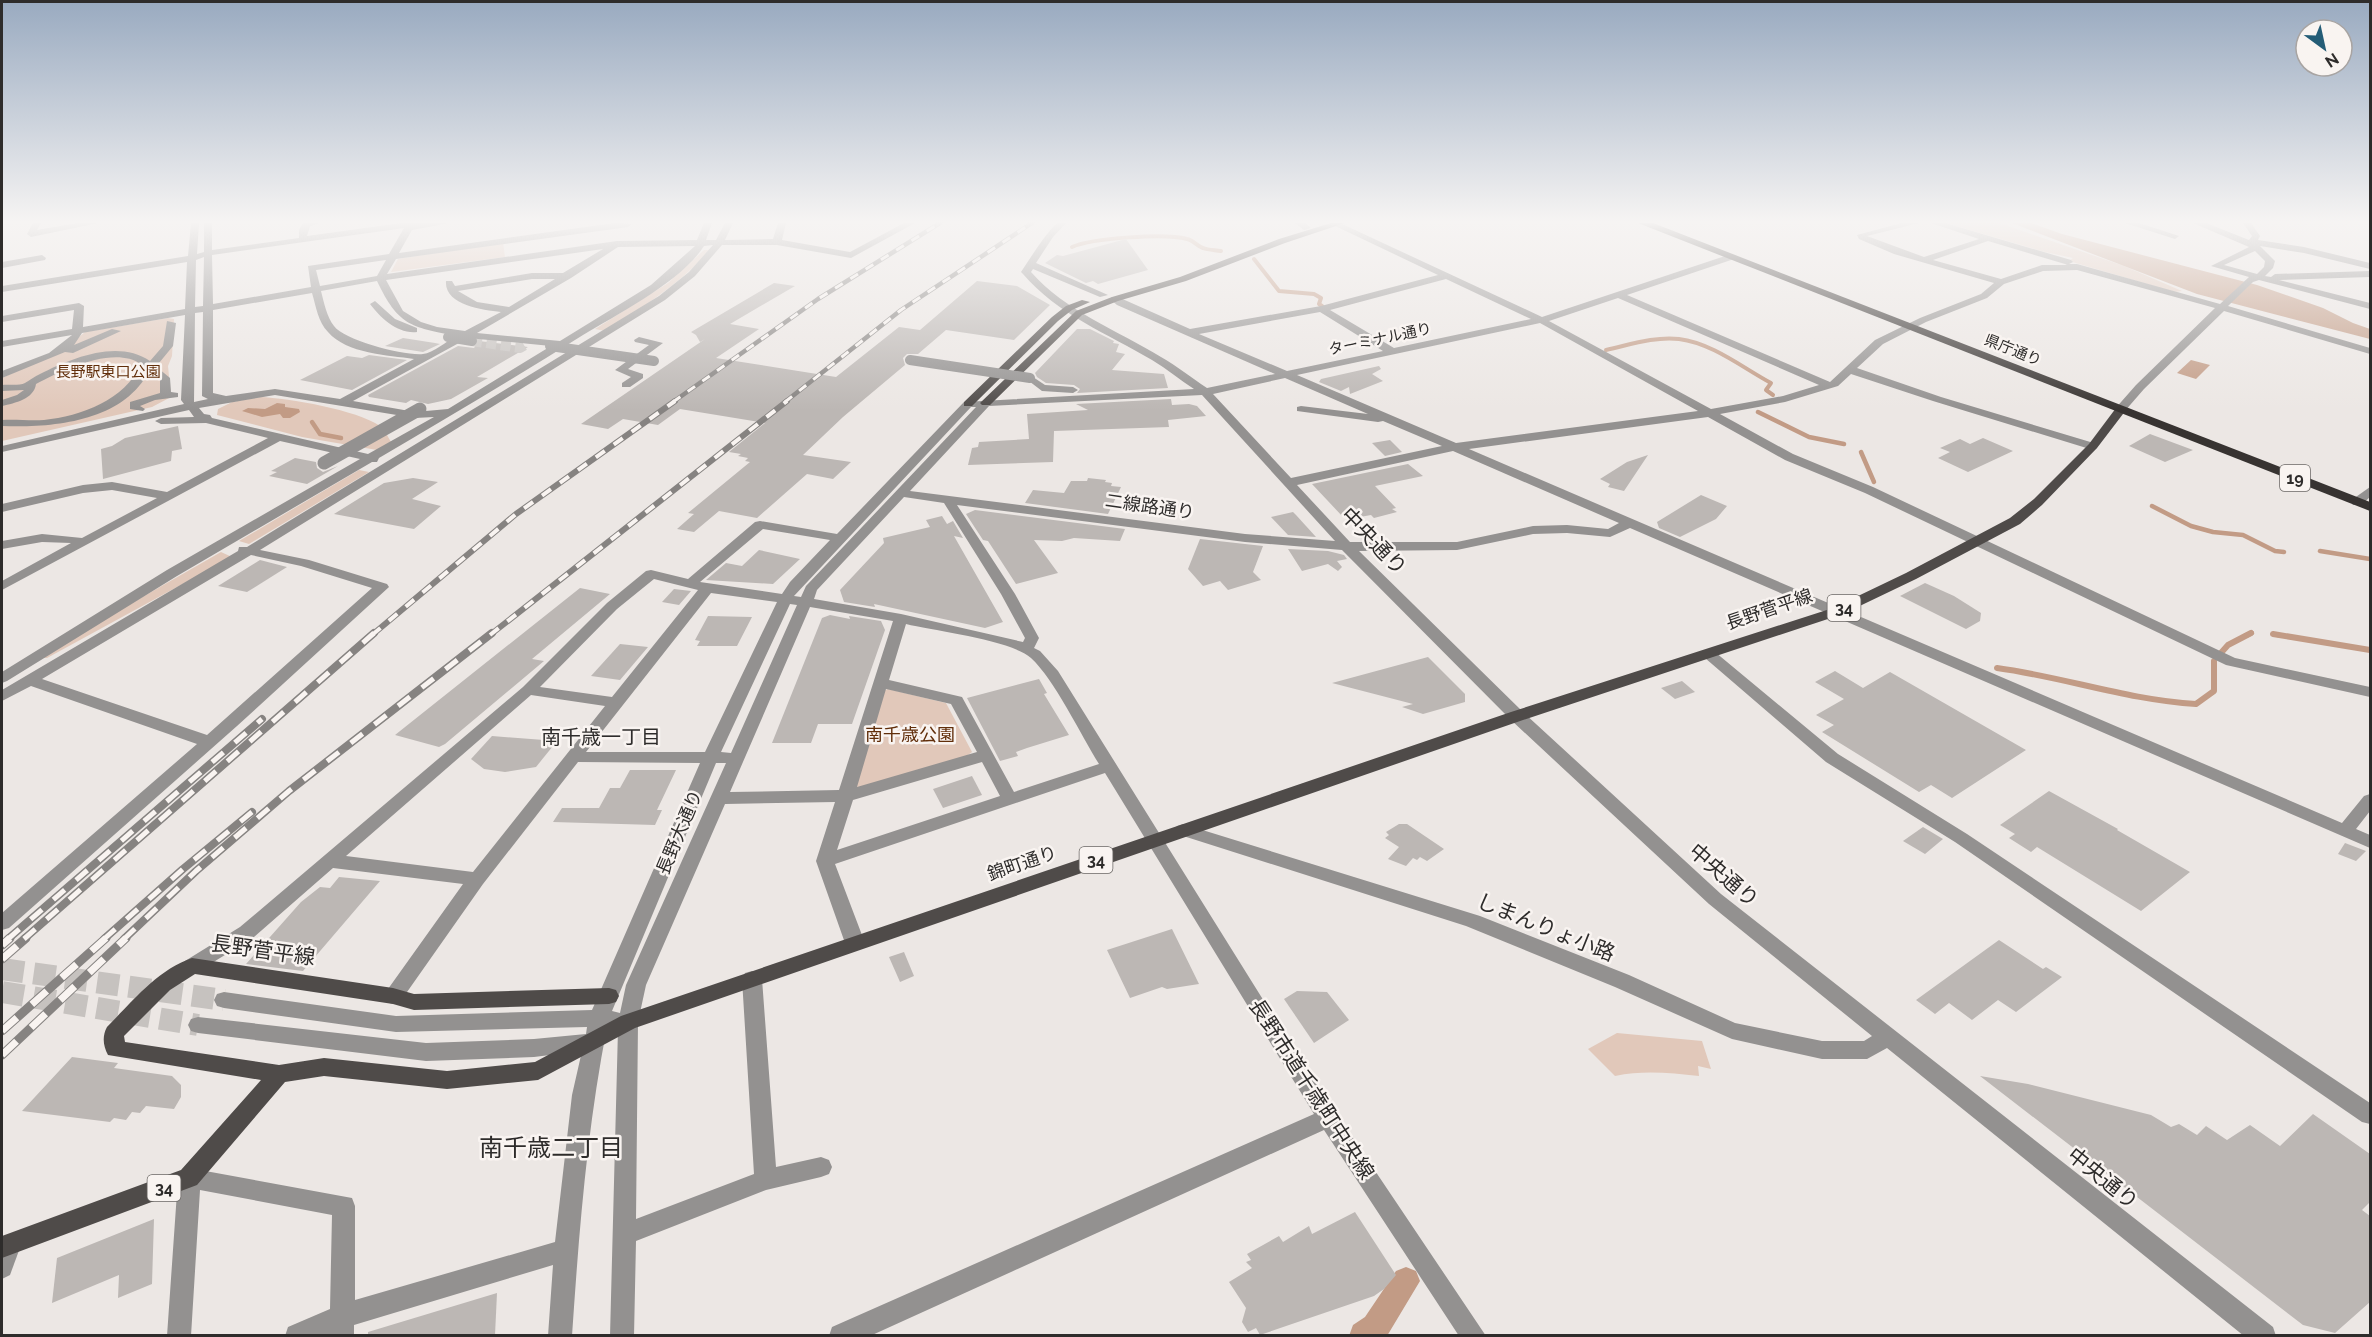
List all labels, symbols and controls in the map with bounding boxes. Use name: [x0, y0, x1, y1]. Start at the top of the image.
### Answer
north arrow: [2294, 18, 2354, 78]
text: N: [2322, 49, 2342, 71]
street label: ターミナル通り: [1327, 319, 1433, 359]
street label: 県庁通り: [1982, 330, 2044, 370]
park label: 長野駅東口公園: [55, 363, 161, 381]
road number: 19: [2280, 465, 2310, 491]
street label: 二線路通り: [1104, 489, 1196, 523]
street label: 中央通り: [1336, 502, 1412, 580]
street label: 長野菅平線: [1723, 584, 1815, 634]
road number: 34: [1828, 595, 1860, 621]
park label: 南千歳公園: [865, 724, 955, 745]
district label: 南千歳一丁目: [541, 725, 661, 749]
street label: 長野大通り: [652, 786, 706, 878]
street label: 中央通り: [1684, 838, 1764, 912]
street label: 錦町通り: [985, 841, 1059, 885]
road number: 34: [1080, 847, 1112, 873]
street label: しまんりょ小路: [1473, 888, 1619, 966]
street label: 長野菅平線: [209, 930, 317, 970]
street label: 長野市道千歳町中央線: [1244, 994, 1380, 1184]
district label: 南千歳二丁目: [479, 1133, 623, 1162]
street label: 中央通り: [2062, 1142, 2144, 1214]
road number: 34: [148, 1175, 180, 1201]

